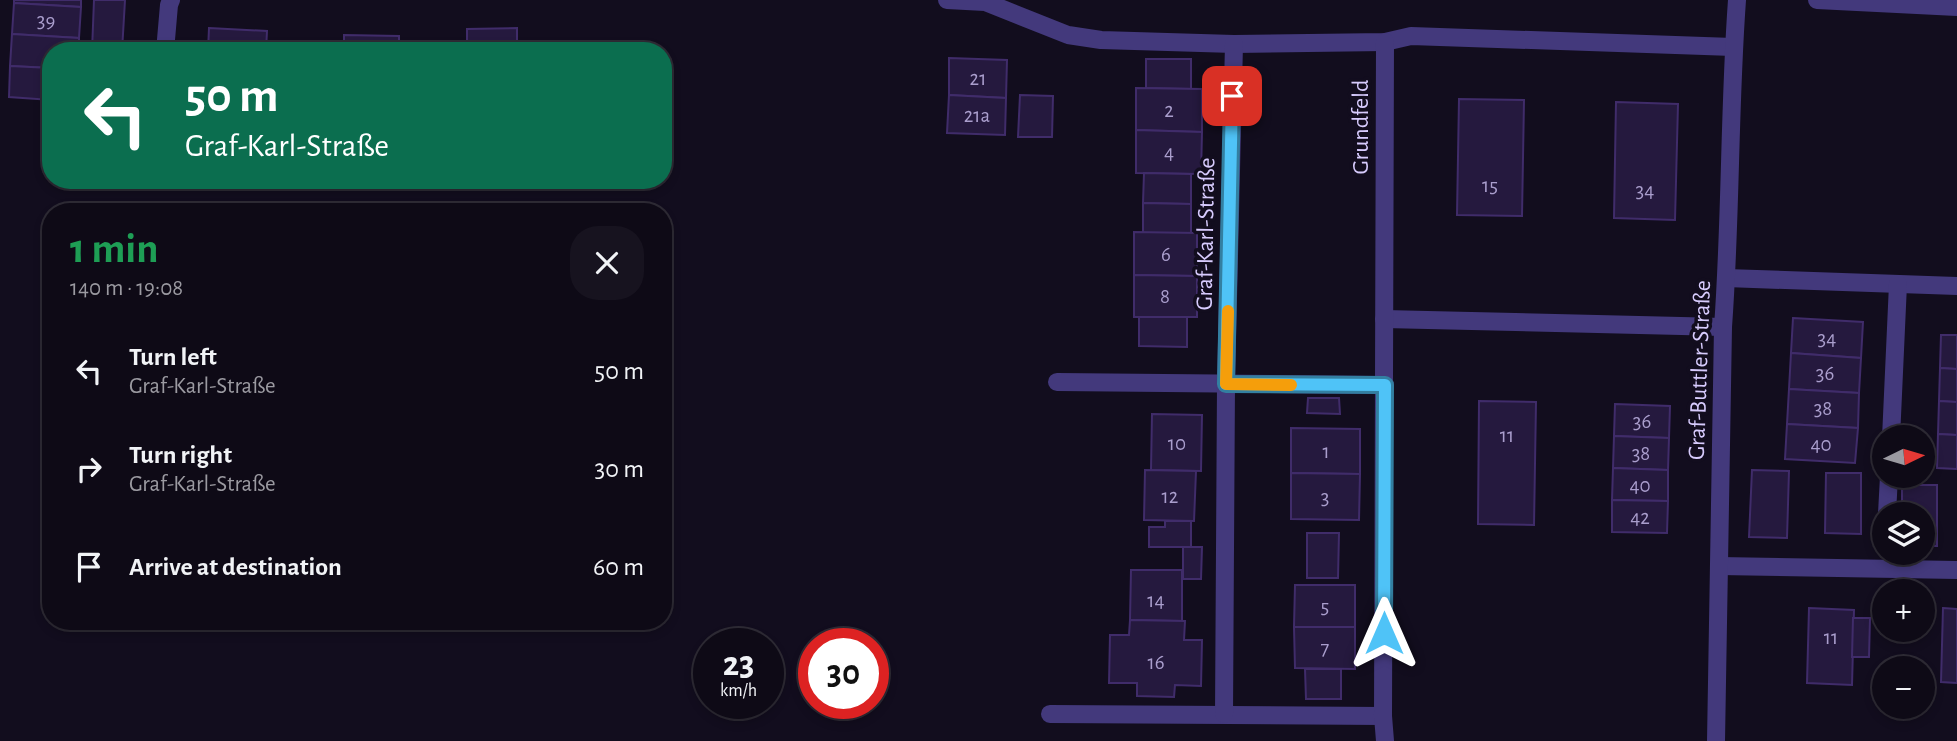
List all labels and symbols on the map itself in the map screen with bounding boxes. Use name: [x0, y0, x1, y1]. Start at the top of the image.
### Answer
house number: 39: [37, 10, 55, 31]
pin: [1202, 66, 1262, 126]
house number: 21: [970, 68, 986, 89]
street label: Grundfeld: [1349, 80, 1373, 174]
house number: 2: [1164, 100, 1174, 121]
house number: 21a: [964, 105, 991, 126]
house number: 4: [1164, 142, 1174, 163]
street label: Graf-Karl-Straße: [1193, 157, 1219, 311]
house number: 15: [1482, 175, 1498, 196]
house number: 34: [1636, 180, 1654, 201]
house number: 6: [1161, 244, 1171, 265]
street label: Graf-Buttler-Straße: [1685, 280, 1715, 460]
house number: 8: [1160, 286, 1170, 307]
house number: 34: [1818, 328, 1836, 349]
house number: 36: [1816, 363, 1834, 384]
house number: 38: [1814, 398, 1832, 419]
house number: 36: [1633, 411, 1651, 432]
house number: 11: [1500, 425, 1514, 446]
north arrow: [1872, 425, 1936, 488]
house number: 10: [1168, 433, 1186, 454]
house number: 40: [1810, 434, 1832, 455]
house number: 1: [1322, 441, 1330, 462]
house number: 38: [1632, 443, 1650, 464]
house number: 40: [1629, 475, 1651, 496]
house number: 12: [1162, 486, 1178, 507]
house number: 3: [1321, 487, 1329, 508]
house number: 42: [1630, 507, 1650, 528]
house number: 14: [1147, 590, 1165, 611]
house number: 5: [1321, 596, 1329, 617]
position arrow: [1347, 596, 1421, 670]
house number: 11: [1824, 627, 1838, 648]
speed limit sign: 30: [798, 628, 889, 719]
house number: 7: [1321, 638, 1330, 659]
house number: 16: [1147, 652, 1165, 673]

